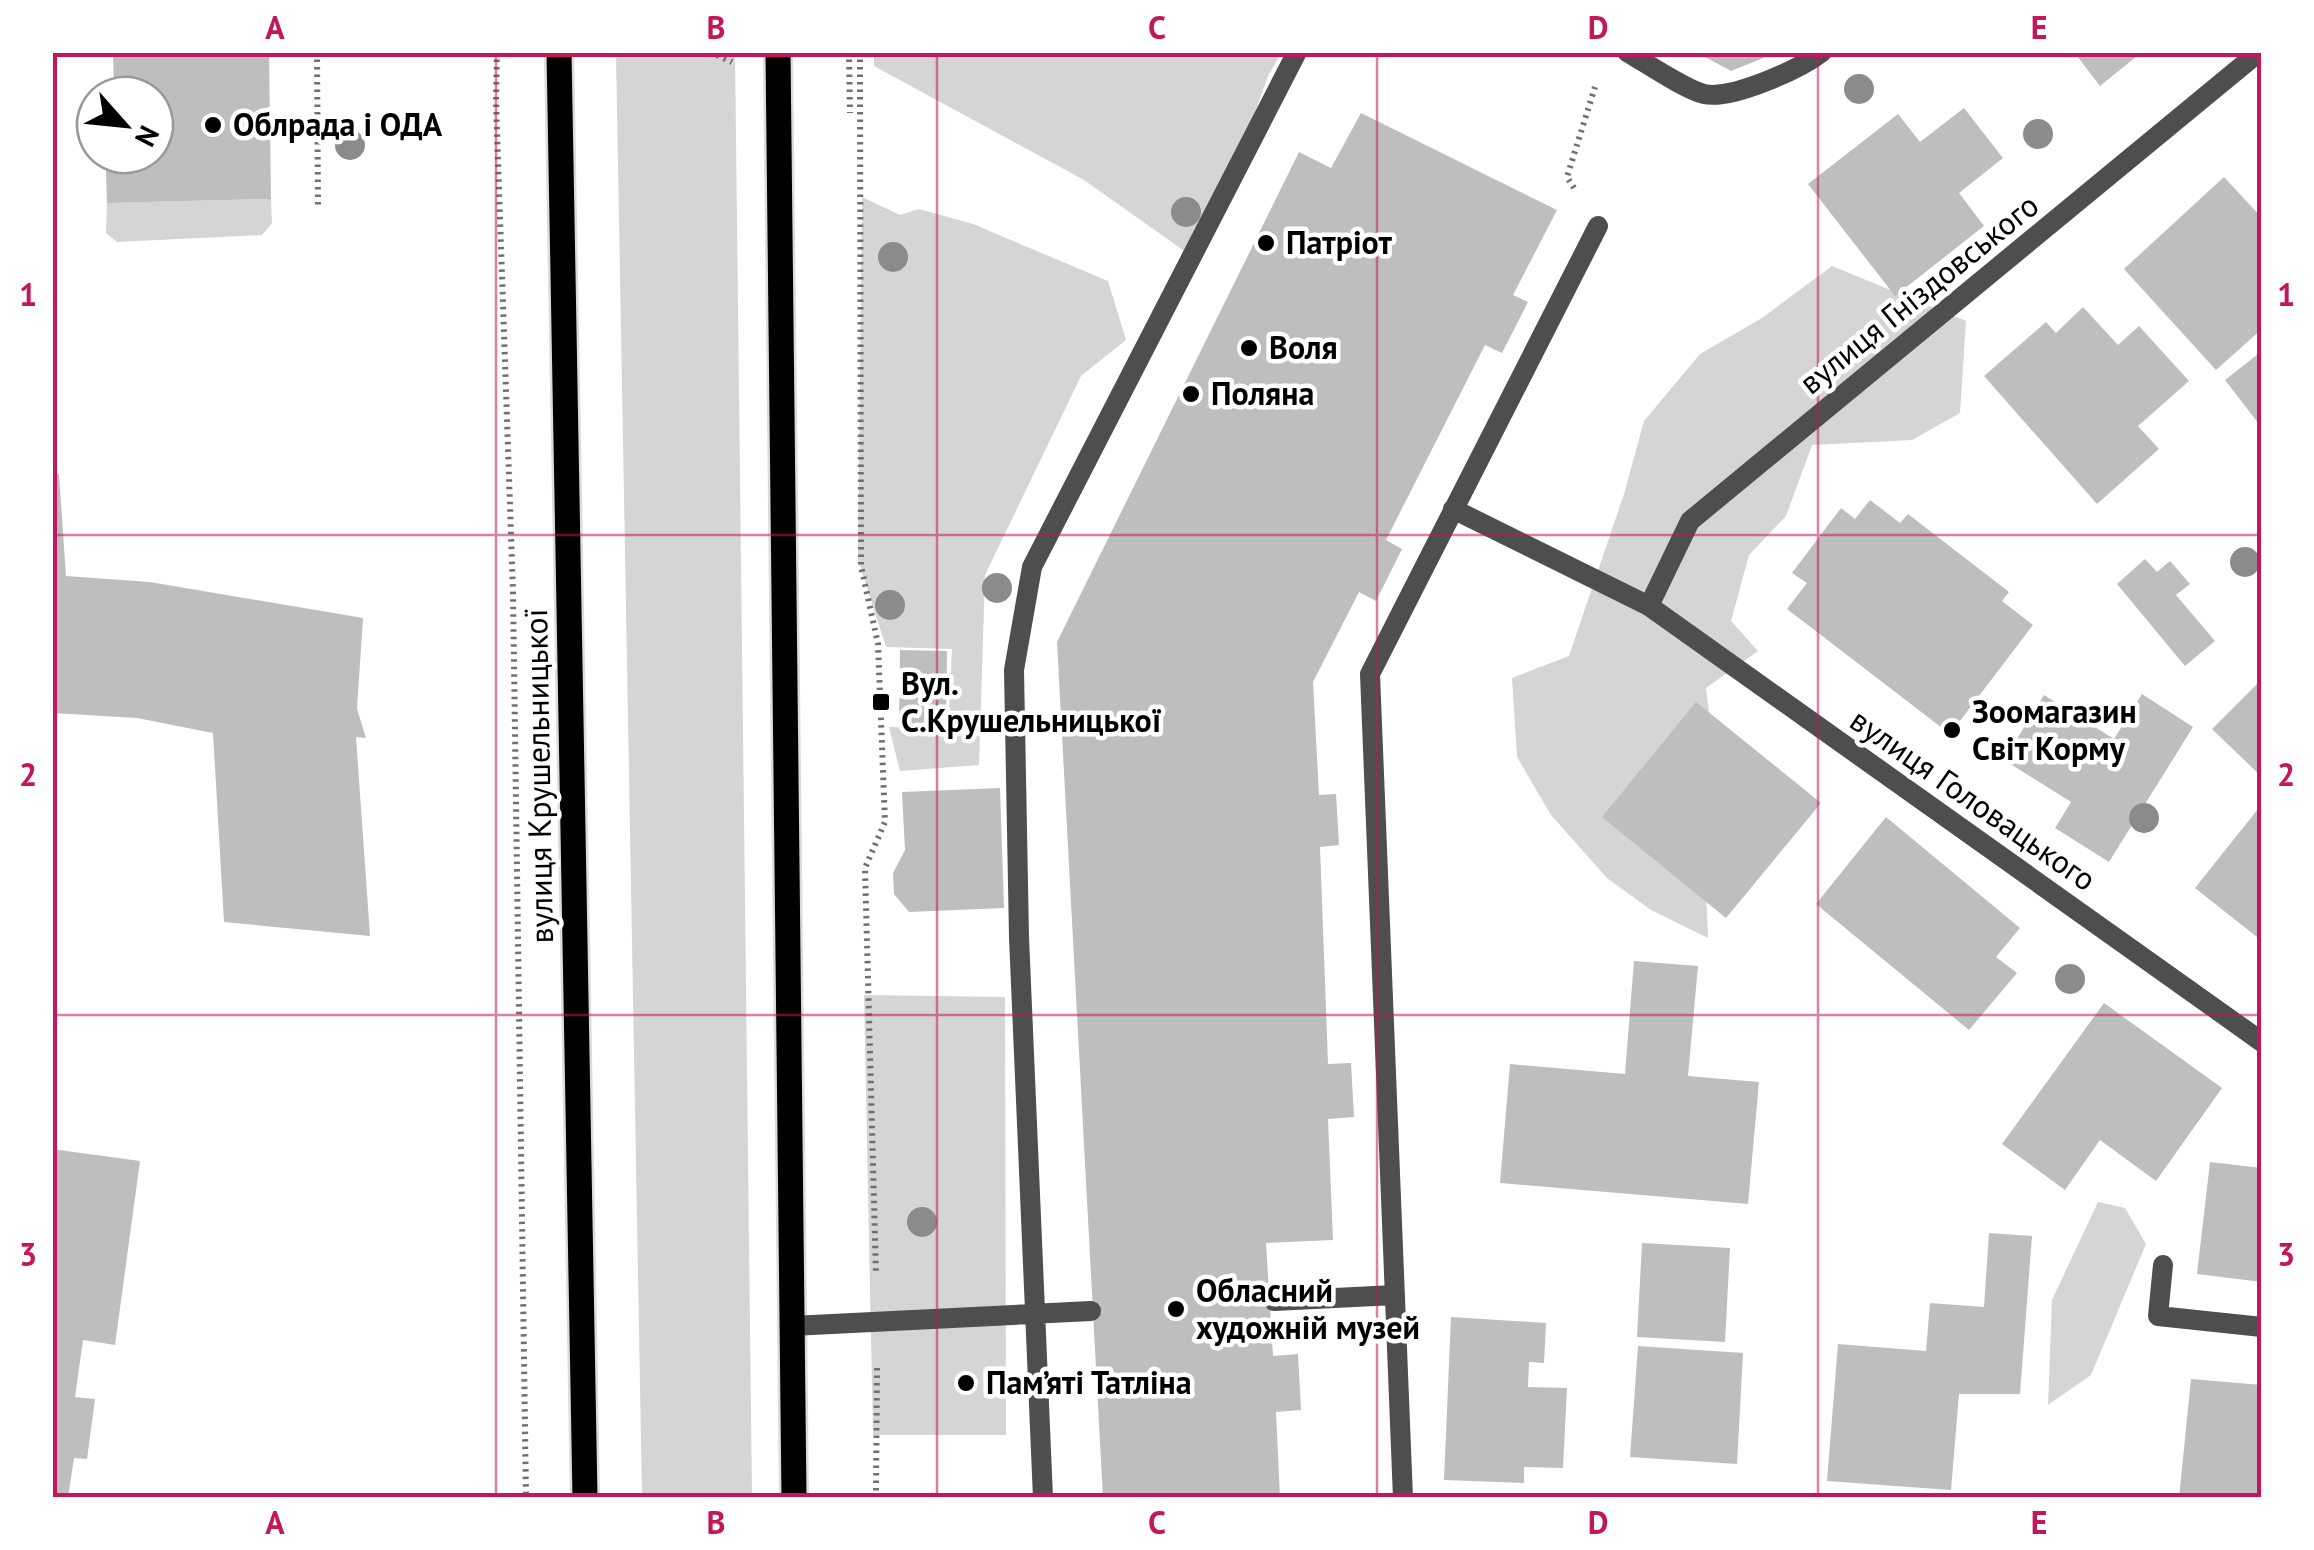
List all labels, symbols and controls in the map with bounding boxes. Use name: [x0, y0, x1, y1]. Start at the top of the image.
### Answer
text: A: [265, 6, 285, 48]
text: B: [707, 6, 725, 48]
text: C: [1148, 6, 1166, 48]
text: D: [1588, 6, 1608, 48]
text: E: [2031, 6, 2047, 48]
north arrow: [75, 75, 175, 175]
place label: Облрада і ОДА: [233, 103, 443, 145]
marker: Облрада і ОДА: [202, 114, 224, 136]
text: N: [127, 120, 168, 153]
street label: вулиця Гніздовського: [1790, 184, 2047, 403]
place label: Патріот: [1286, 221, 1393, 263]
marker: Патріот: [1255, 232, 1277, 254]
text: 1: [19, 273, 37, 315]
text: 1: [2277, 273, 2295, 315]
place label: Воля: [1269, 326, 1338, 368]
marker: Воля: [1238, 337, 1260, 359]
place label: Поляна: [1211, 372, 1314, 414]
marker: Поляна: [1180, 383, 1202, 405]
street label: вулиця Крушельницької: [514, 608, 562, 944]
place label: Вул. С.Крушельницької: [901, 662, 1162, 741]
place label: Зоомагазин Світ Корму: [1972, 690, 2137, 769]
marker: Вул. С.Крушельницької: [870, 691, 892, 713]
street label: вулиця Головацького: [1842, 699, 2105, 900]
marker: Зоомагазин Світ Корму: [1941, 719, 1963, 741]
text: 2: [19, 753, 37, 795]
text: 2: [2277, 753, 2295, 795]
text: 3: [19, 1233, 37, 1275]
text: 3: [2277, 1233, 2295, 1275]
place label: Обласний художній музей: [1196, 1269, 1420, 1348]
marker: Обласний художній музей: [1165, 1298, 1187, 1320]
place label: Пам’яті Татліна: [986, 1361, 1192, 1403]
marker: Пам’яті Татліна: [955, 1372, 977, 1394]
text: A: [265, 1501, 285, 1543]
text: B: [707, 1501, 725, 1543]
text: C: [1148, 1501, 1166, 1543]
text: D: [1588, 1501, 1608, 1543]
text: E: [2031, 1501, 2047, 1543]

